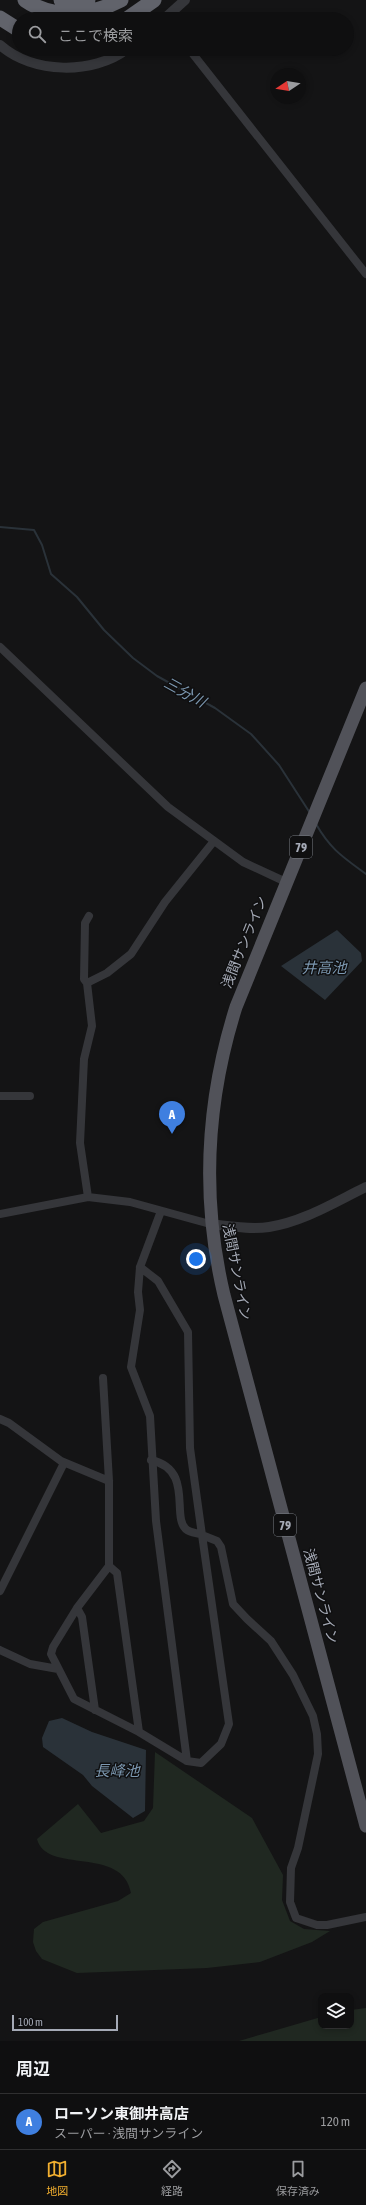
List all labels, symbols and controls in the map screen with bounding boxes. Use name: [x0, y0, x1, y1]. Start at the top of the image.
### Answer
search box: [12, 12, 354, 56]
icon: search: [26, 23, 48, 45]
text: ここで検索: [58, 27, 133, 44]
north arrow: [270, 68, 306, 104]
water label: 三分川: [161, 674, 211, 711]
road number: 79: [290, 836, 312, 858]
street label: 浅間サンライン: [218, 894, 270, 990]
water label: 井高池: [301, 959, 348, 976]
pin: A: [159, 1101, 185, 1134]
street label: 浅間サンライン: [220, 1222, 254, 1322]
your location: [186, 1249, 206, 1269]
road number: 79: [274, 1514, 296, 1536]
street label: 浅間サンライン: [301, 1547, 341, 1645]
water label: 長峰池: [94, 1762, 141, 1779]
map controls: [318, 1993, 354, 2029]
button: layers: [318, 1993, 354, 2029]
scale bar: [12, 2013, 118, 2032]
text: 100 m: [18, 2016, 43, 2028]
text: 周辺: [16, 2059, 50, 2079]
text: ローソン東御井高店: [54, 2105, 189, 2122]
text: A: [26, 2114, 32, 2129]
text: 120 m: [321, 2114, 350, 2129]
text: スーパー · 浅間サンライン: [54, 2126, 203, 2141]
tab: 地図: [46, 2158, 68, 2198]
tab: 経路: [161, 2158, 183, 2198]
tab: 保存済み: [276, 2158, 320, 2198]

